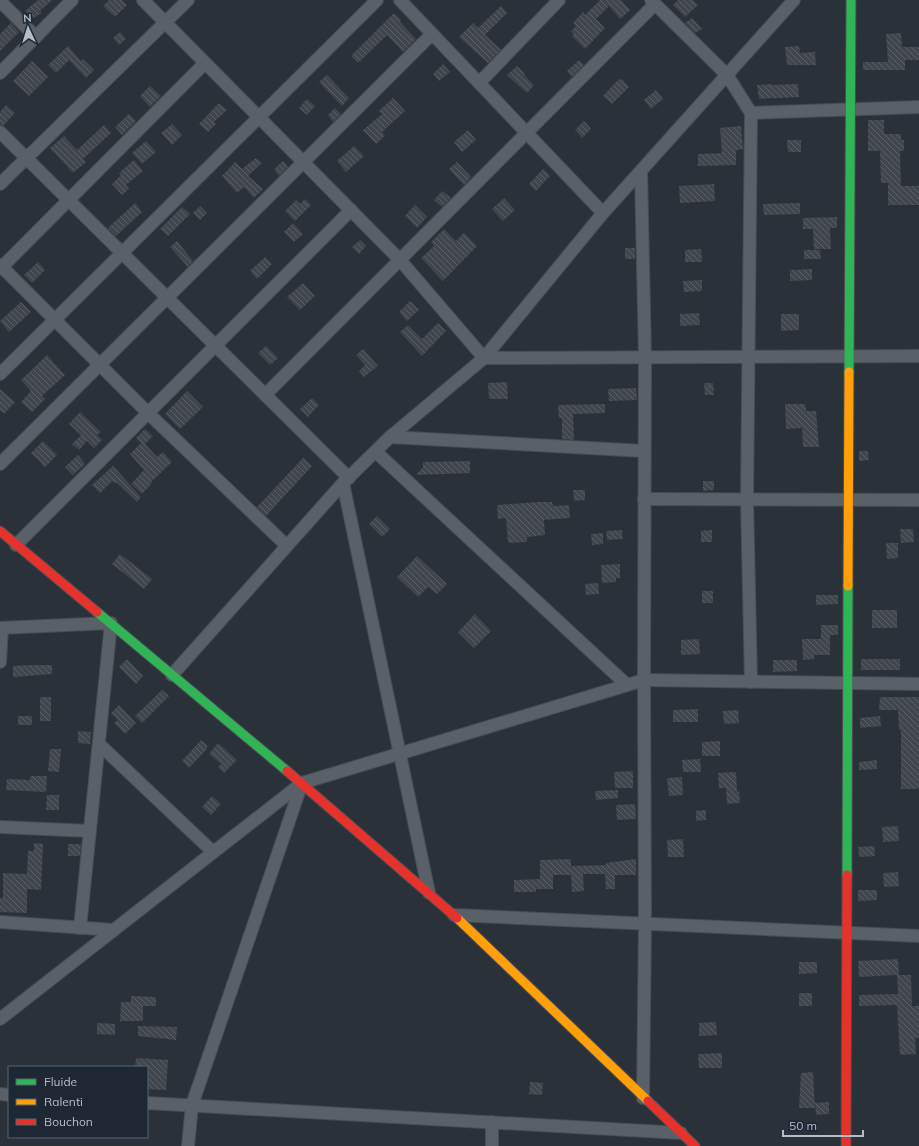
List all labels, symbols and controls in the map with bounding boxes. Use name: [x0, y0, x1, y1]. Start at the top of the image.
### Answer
north arrow: [8, 8, 48, 48]
text: N: [23, 11, 32, 25]
legend: [8, 1066, 148, 1138]
text: Fluide: [44, 1074, 77, 1089]
text: Ralenti: [44, 1094, 83, 1109]
scale bar: [783, 1112, 863, 1138]
text: Bouchon: [44, 1114, 93, 1129]
text: 50 m: [789, 1118, 817, 1133]

